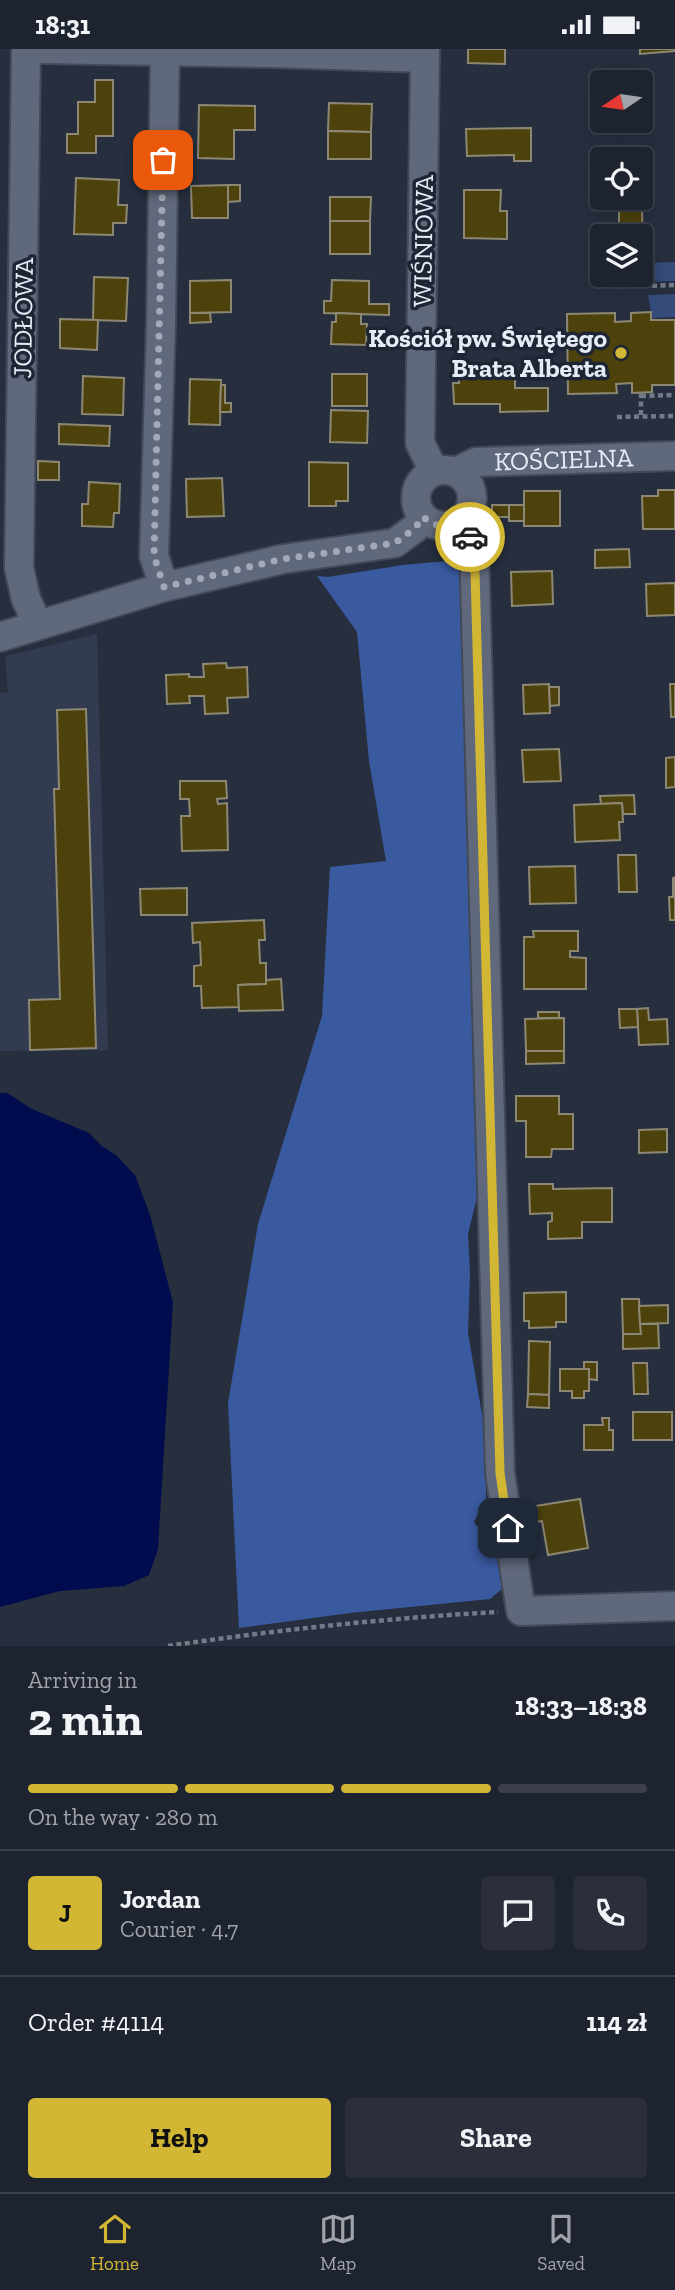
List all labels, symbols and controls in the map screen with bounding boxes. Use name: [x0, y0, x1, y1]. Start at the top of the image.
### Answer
text: 18:31: [35, 9, 90, 41]
north arrow: [590, 70, 653, 133]
map controls: [590, 70, 653, 287]
pin: [133, 130, 193, 190]
icon: bag: [144, 141, 182, 179]
button: locate: [590, 147, 653, 210]
street label: WIŚNIOWA: [406, 174, 440, 307]
button: layers: [590, 224, 653, 287]
street label: JODŁOWA: [6, 256, 40, 379]
place label: Kościół pw. Świętego Brata Alberta: [368, 322, 607, 384]
marker: Kościół pw. Świętego Brata Alberta: [613, 345, 629, 361]
street label: KOŚCIELNA: [494, 441, 635, 477]
courier: [435, 502, 505, 572]
icon: car: [451, 518, 489, 556]
pin: [478, 1498, 538, 1558]
icon: home: [489, 1509, 527, 1547]
text: Arriving in: [28, 1666, 137, 1694]
text: 18:33–18:38: [515, 1690, 647, 1722]
text: 2 min: [28, 1692, 143, 1747]
text: On the way · 280 m: [28, 1803, 218, 1831]
button: chat: [481, 1876, 555, 1950]
button: phone: [573, 1876, 647, 1950]
text: Jordan: [120, 1883, 200, 1915]
text: J: [59, 1897, 71, 1929]
text: Courier · 4.7: [120, 1915, 238, 1943]
text: Order #4114: [28, 2006, 164, 2038]
text: 114 zł: [586, 2006, 647, 2038]
button: Help: [28, 2098, 331, 2178]
button: Share: [345, 2098, 647, 2178]
tab: Home: [90, 2210, 139, 2275]
tab: Map: [319, 2210, 357, 2275]
tab: Saved: [537, 2210, 585, 2275]

